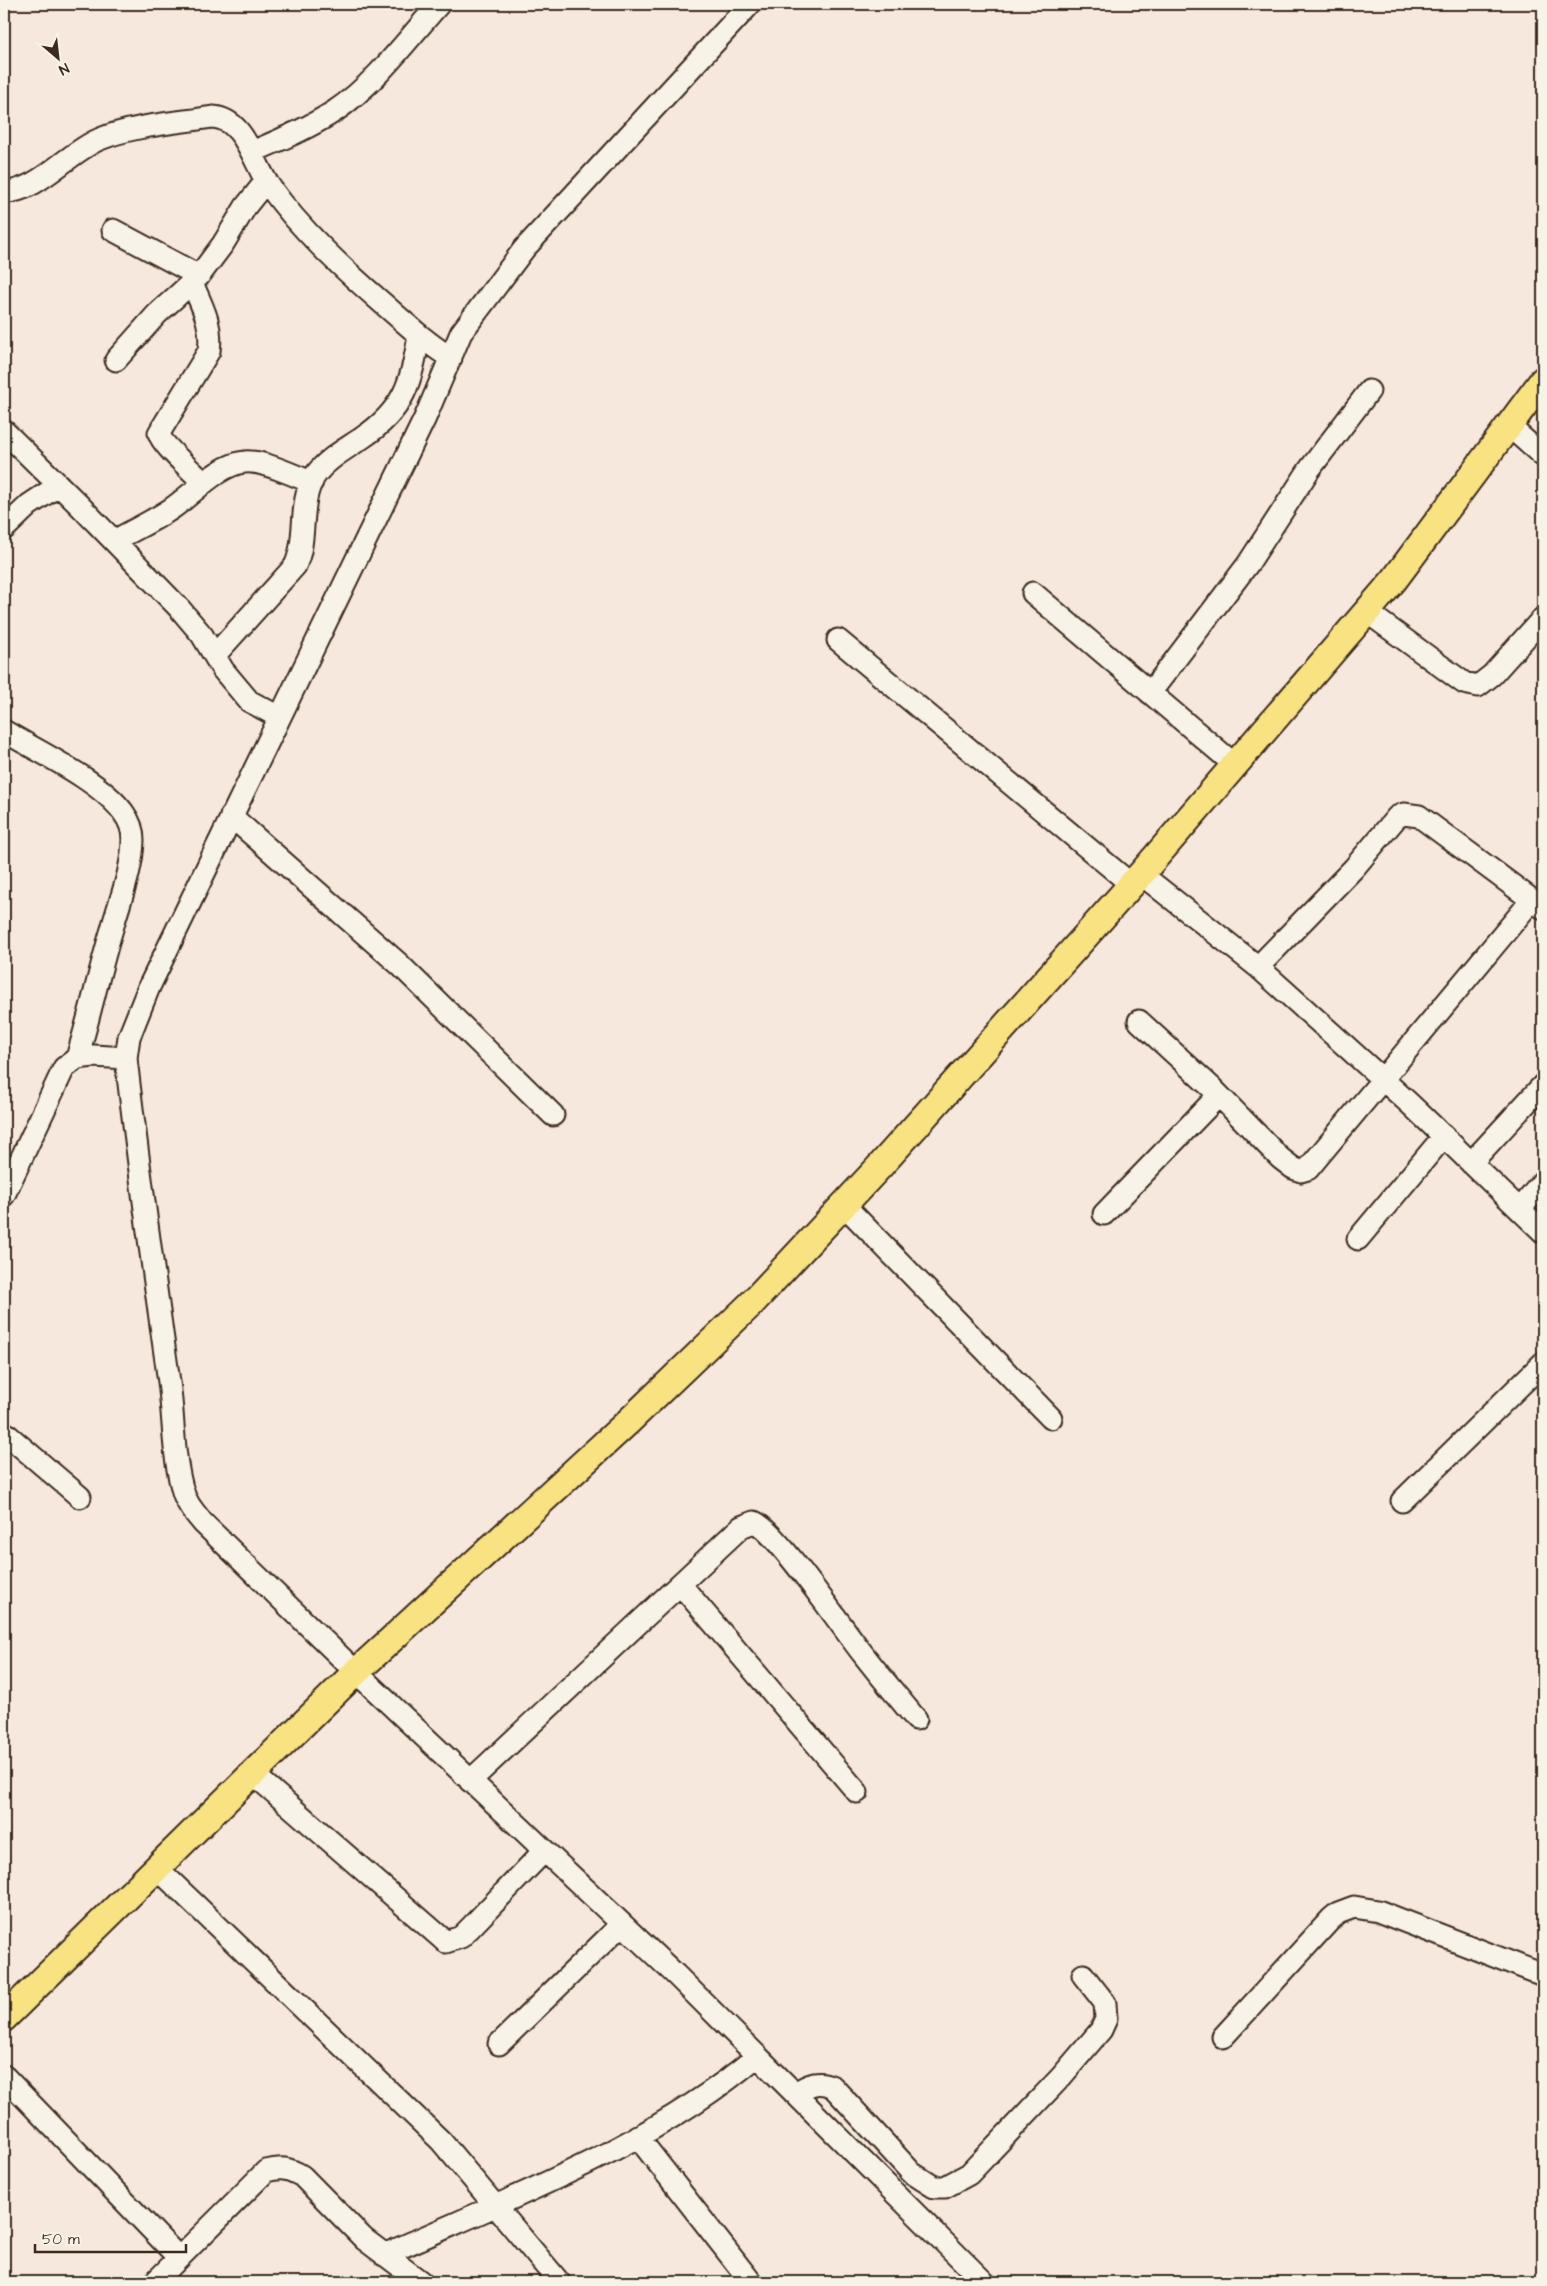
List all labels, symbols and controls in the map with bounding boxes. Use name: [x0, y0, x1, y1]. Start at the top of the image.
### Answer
north arrow: [32, 32, 82, 82]
text: N: [55, 58, 72, 80]
scale bar: [35, 2221, 186, 2253]
text: 50 m: [42, 2229, 80, 2250]

